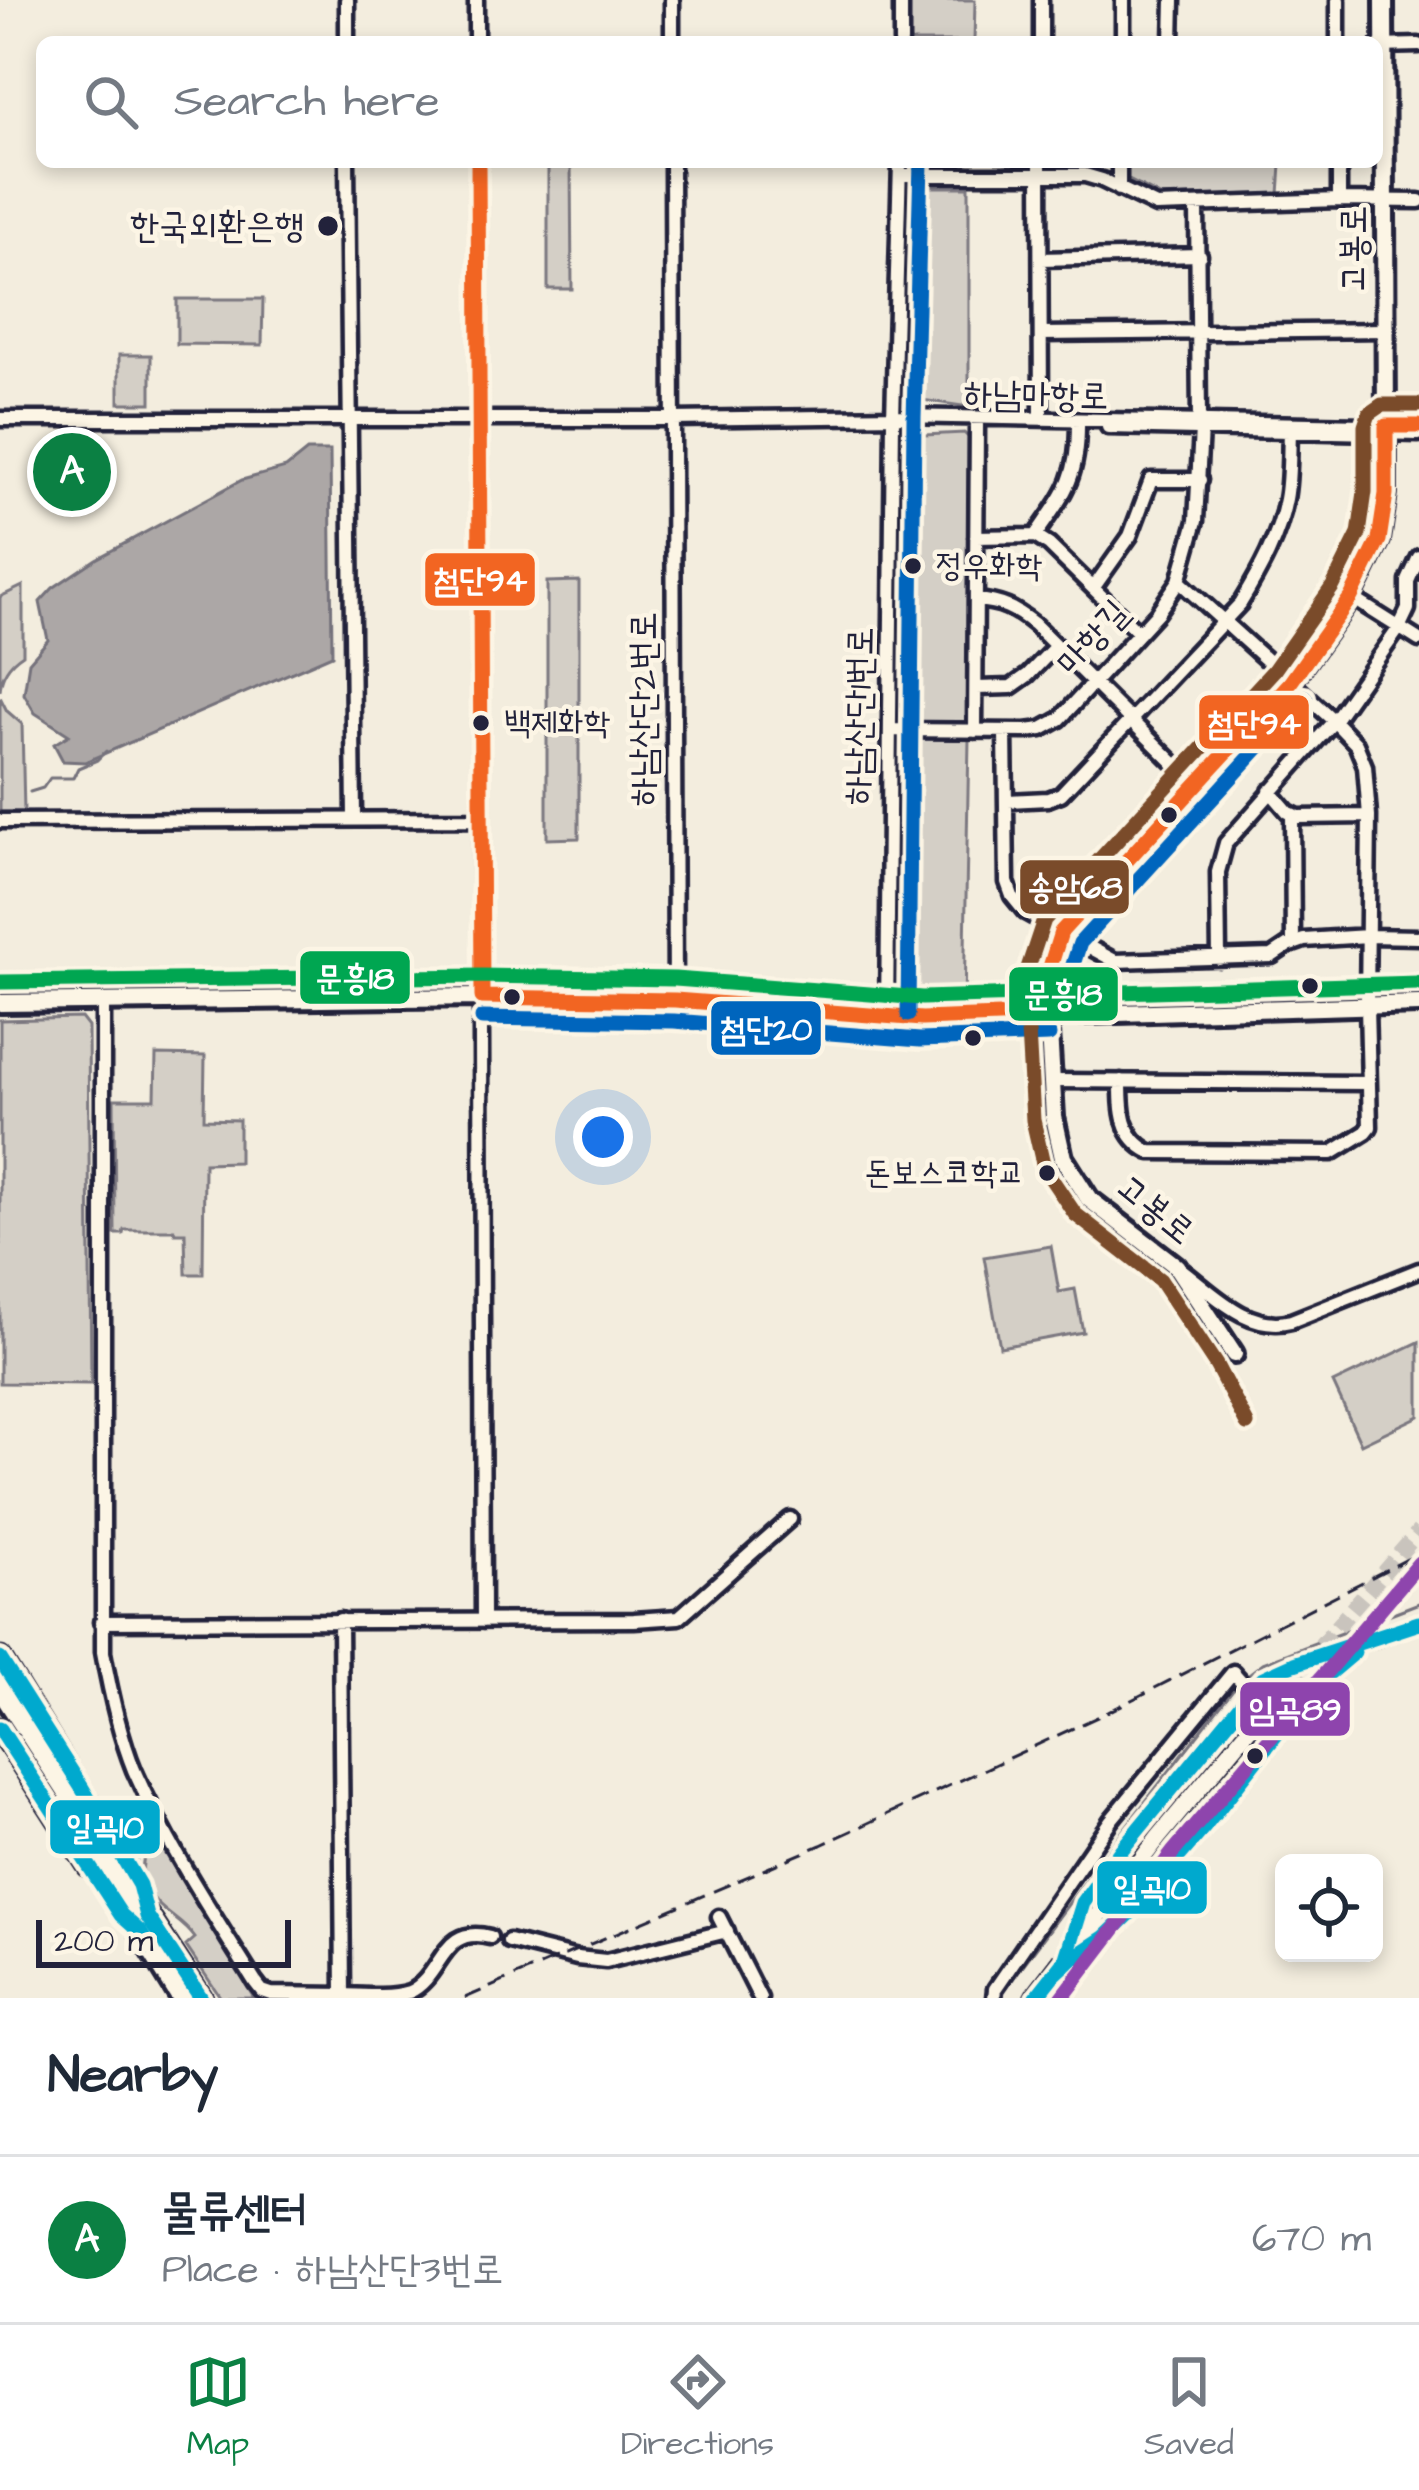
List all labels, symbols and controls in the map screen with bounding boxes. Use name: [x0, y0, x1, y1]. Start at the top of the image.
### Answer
search box: [36, 36, 1383, 168]
icon: search: [78, 69, 144, 135]
text: Search here: [174, 71, 440, 133]
place label: 한국외환은행: [130, 201, 304, 252]
street label: 고봉로: [1329, 206, 1380, 292]
marker: 한국외환은행: [315, 213, 341, 239]
street label: 하남마항로: [963, 369, 1109, 423]
pin: A: [33, 427, 111, 517]
place label: 정우화학: [936, 543, 1042, 589]
line badge: 첨단94: [423, 551, 537, 608]
marker: 정우화학: [902, 555, 924, 577]
text: 첨단94: [433, 558, 528, 604]
street label: 마항길: [1045, 589, 1141, 687]
street label: 하남산단2번로: [619, 612, 670, 806]
street label: 하남산단1번로: [833, 626, 887, 806]
line badge: 첨단94: [1197, 693, 1311, 751]
place label: 백제화학: [504, 700, 610, 746]
text: 첨단94: [1207, 701, 1302, 747]
marker: 백제화학: [470, 712, 492, 734]
unlabelled marker: [1158, 804, 1180, 826]
line badge: 송암68: [1018, 858, 1131, 916]
text: 송암68: [1027, 865, 1123, 911]
line badge: 문흥18: [298, 949, 412, 1006]
text: 문흥18: [316, 956, 395, 1002]
line badge: 문흥18: [1007, 965, 1120, 1023]
text: 문흥18: [1024, 972, 1103, 1018]
unlabelled marker: [1299, 975, 1321, 997]
unlabelled marker: [501, 986, 523, 1008]
line badge: 첨단20: [709, 999, 823, 1057]
text: 첨단20: [720, 1007, 813, 1053]
unlabelled marker: [962, 1027, 984, 1049]
your location: [573, 1107, 633, 1167]
place label: 돈보스코학교: [865, 1150, 1024, 1196]
marker: 돈보스코학교: [1036, 1162, 1058, 1184]
street label: 고봉로: [1105, 1163, 1205, 1257]
line badge: 임곡89: [1238, 1680, 1352, 1738]
text: 임곡89: [1248, 1687, 1342, 1733]
unlabelled marker: [1244, 1745, 1266, 1767]
line badge: 일곡10: [48, 1798, 162, 1856]
text: 일곡10: [66, 1805, 144, 1851]
map controls: [1275, 1854, 1383, 1962]
button: locate: [1275, 1854, 1383, 1962]
line badge: 일곡10: [1095, 1859, 1209, 1916]
text: 일곡10: [1113, 1866, 1191, 1912]
scale bar: [36, 1914, 291, 1967]
text: 200 m: [54, 1918, 153, 1964]
text: Nearby: [48, 2041, 218, 2112]
text: 물류센터: [162, 2182, 307, 2244]
text: A: [75, 2213, 99, 2267]
text: 670 m: [1252, 2213, 1371, 2267]
text: Place · 하남산단3번로: [162, 2244, 503, 2298]
tab: Map: [185, 2349, 251, 2467]
tab: Directions: [621, 2349, 774, 2467]
tab: Saved: [1144, 2349, 1234, 2467]

